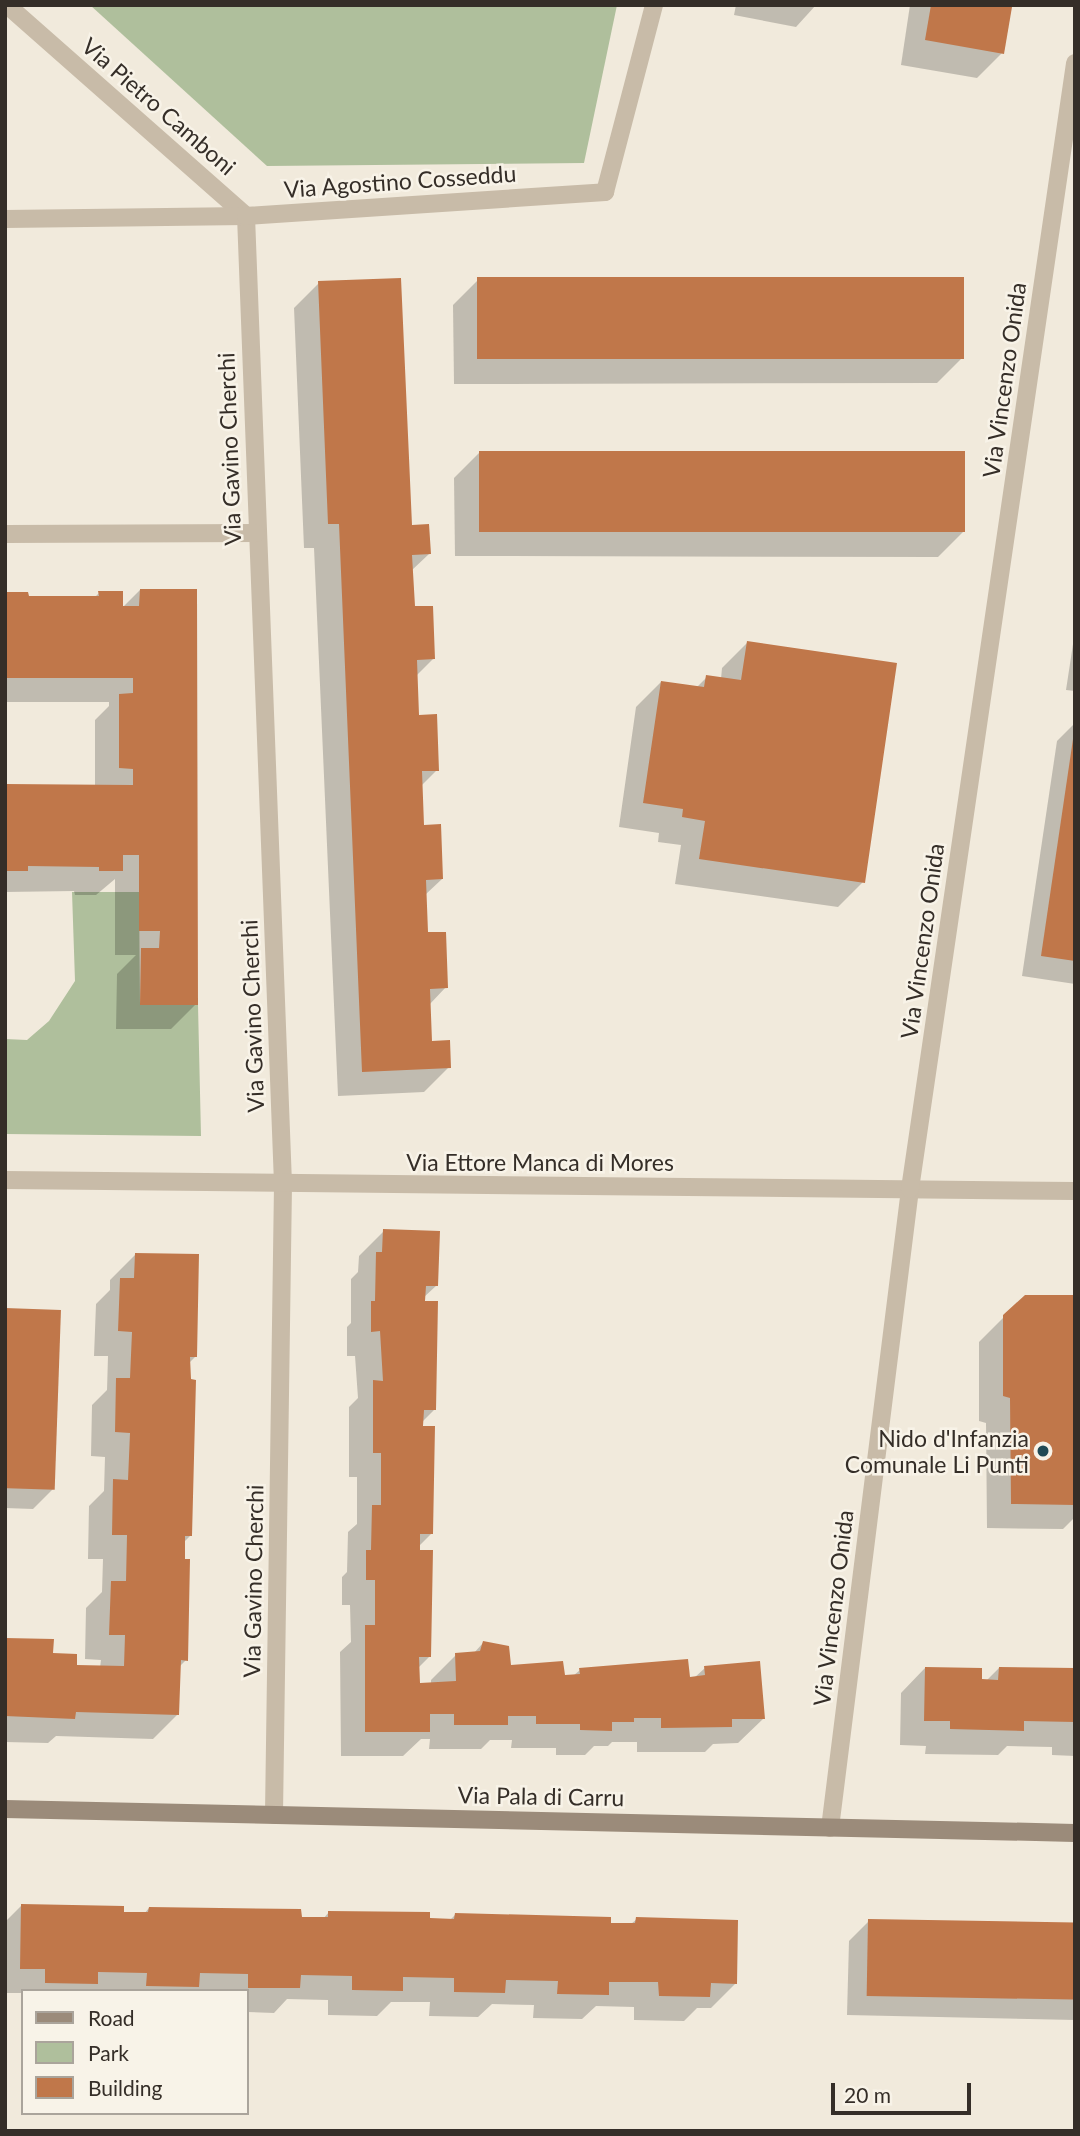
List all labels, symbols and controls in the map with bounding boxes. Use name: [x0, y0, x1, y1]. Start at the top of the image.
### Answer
street label: Via Pietro Camboni: [76, 32, 242, 180]
street label: Via Agostino Cosseddu: [283, 159, 517, 203]
street label: Via Vincenzo Onida: [977, 280, 1031, 480]
street label: Via Gavino Cherchi: [212, 352, 246, 546]
street label: Via Vincenzo Onida: [895, 841, 949, 1041]
street label: Via Gavino Cherchi: [235, 919, 269, 1113]
street label: Via Ettore Manca di Mores: [406, 1148, 674, 1176]
place label: Nido d'Infanzia Comunale Li Punti: [845, 1424, 1029, 1478]
marker: Nido d'Infanzia Comunale Li Punti: [1035, 1443, 1051, 1459]
street label: Via Gavino Cherchi: [238, 1484, 268, 1678]
street label: Via Vincenzo Onida: [807, 1508, 859, 1708]
street label: Via Pala di Carru: [457, 1781, 625, 1811]
legend: [21, 1989, 248, 2115]
text: Road: [88, 2005, 135, 2030]
text: Park: [88, 2040, 129, 2065]
scale bar: [835, 2070, 975, 2114]
text: Building: [88, 2075, 163, 2100]
text: 20 m: [844, 2082, 891, 2107]

